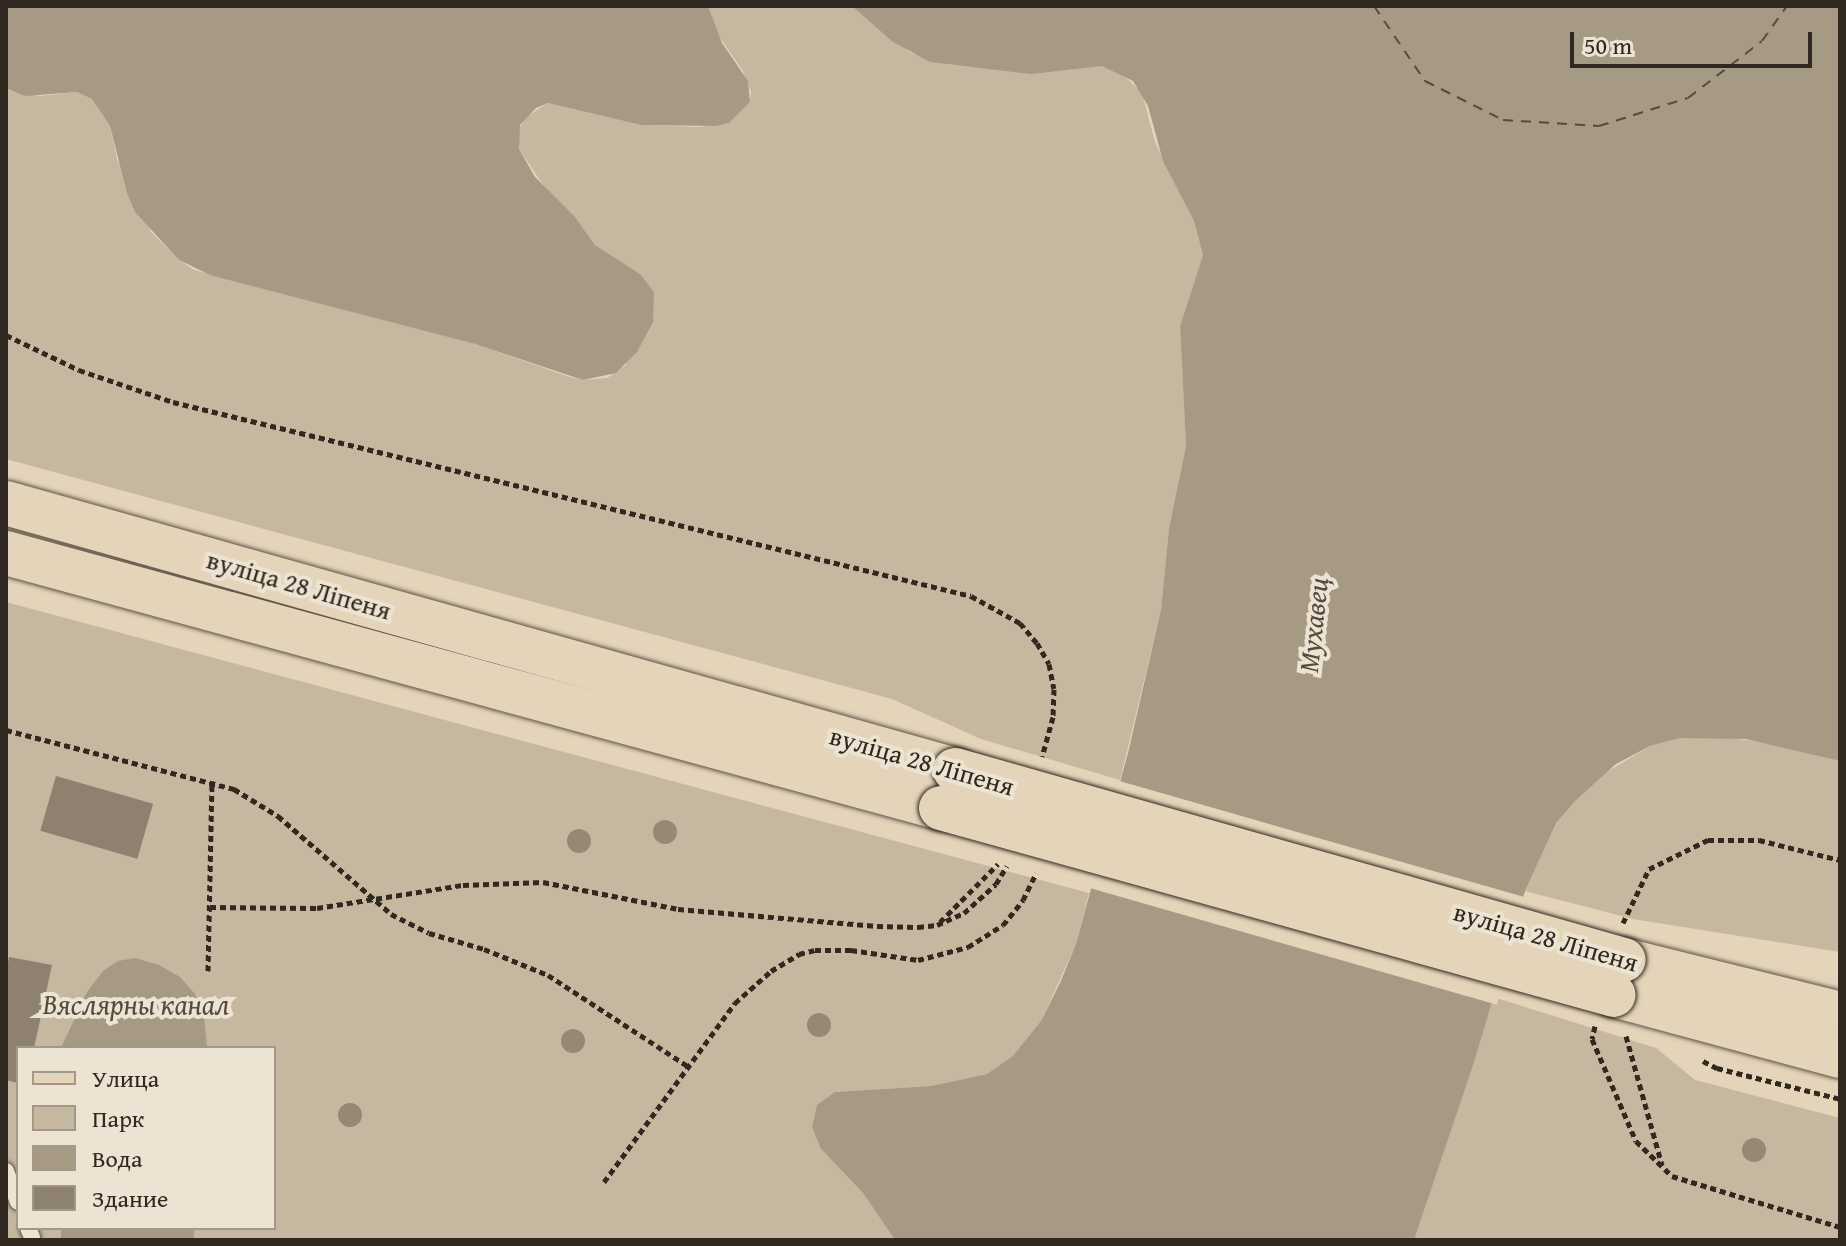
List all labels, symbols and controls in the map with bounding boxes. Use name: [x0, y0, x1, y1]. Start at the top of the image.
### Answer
scale bar: [1574, 16, 1816, 66]
text: 50 m: [1584, 28, 1632, 63]
street label: вуліца 28 Ліпеня: [203, 544, 395, 626]
water label: Мухавец: [1291, 576, 1335, 674]
street label: вуліца 28 Ліпеня: [826, 720, 1018, 802]
street label: вуліца 28 Ліпеня: [1450, 896, 1642, 978]
water label: Вяслярны канал: [43, 987, 229, 1021]
legend: [16, 1046, 276, 1230]
text: Улица: [92, 1061, 159, 1096]
text: Парк: [92, 1101, 144, 1136]
text: Вода: [92, 1141, 142, 1176]
text: Здание: [92, 1181, 168, 1216]

